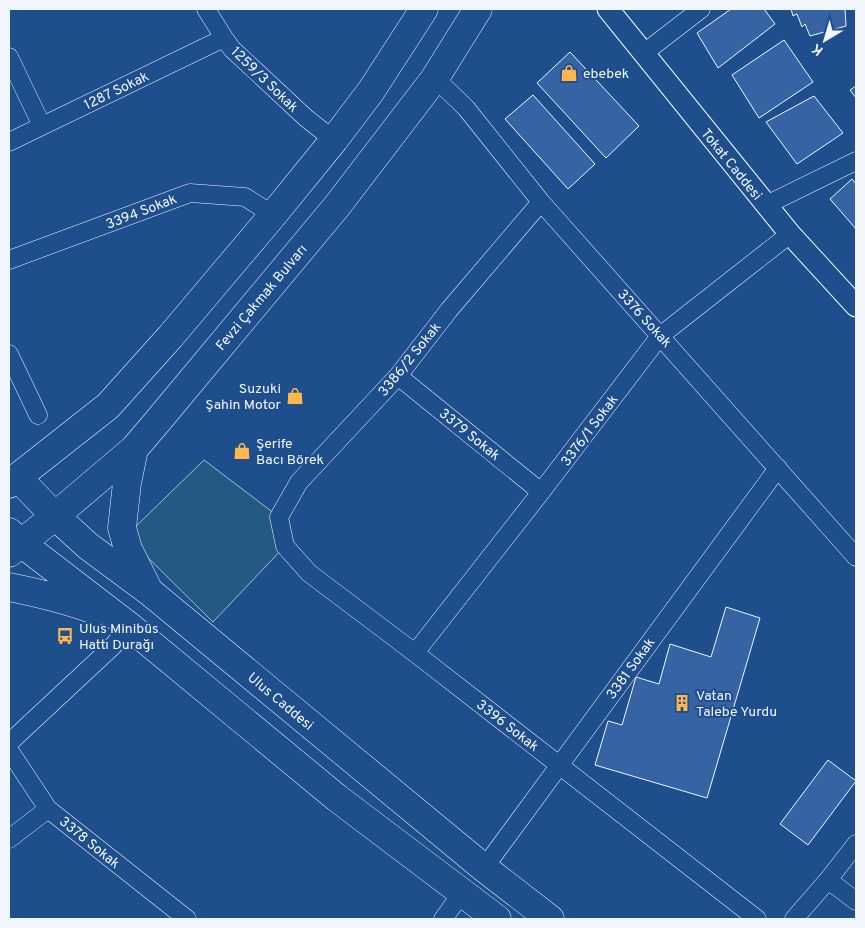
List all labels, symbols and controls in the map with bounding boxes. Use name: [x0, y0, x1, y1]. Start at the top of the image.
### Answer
north arrow: [800, 15, 850, 65]
text: K: [809, 39, 827, 59]
street label: 1259/3 Sokak: [227, 44, 301, 116]
shop icon: ebebek: [559, 63, 579, 83]
place label: ebebek: [583, 66, 629, 83]
street label: 1287 Sokak: [81, 68, 152, 114]
street label: Tokat Caddesi: [697, 126, 765, 204]
street label: 3394 Sokak: [104, 191, 179, 234]
street label: Fevzi Çakmak Bulvarı: [213, 242, 311, 354]
street label: 3376 Sokak: [613, 286, 675, 352]
street label: 3386/2 Sokak: [375, 319, 445, 400]
place label: Suzuki Şahin Motor: [205, 381, 282, 414]
shop icon: Suzuki Şahin Motor: [285, 386, 305, 406]
street label: 3376/1 Sokak: [558, 392, 623, 470]
street label: 3379 Sokak: [435, 405, 503, 465]
place label: Şerife Bacı Börek: [256, 436, 324, 469]
shop icon: Şerife Bacı Börek: [232, 441, 252, 461]
place label: Ulus Minibüs Hattı Durağı: [79, 621, 159, 654]
bus stop icon: Ulus Minibüs Hattı Durağı: [55, 626, 75, 646]
street label: 3381 Sokak: [603, 635, 659, 703]
street label: Ulus Caddesi: [244, 670, 317, 735]
place label: Vatan Talebe Yurdu: [696, 688, 777, 721]
building icon: Vatan Talebe Yurdu: [672, 693, 692, 713]
street label: 3396 Sokak: [473, 697, 542, 756]
street label: 3378 Sokak: [55, 814, 123, 873]

